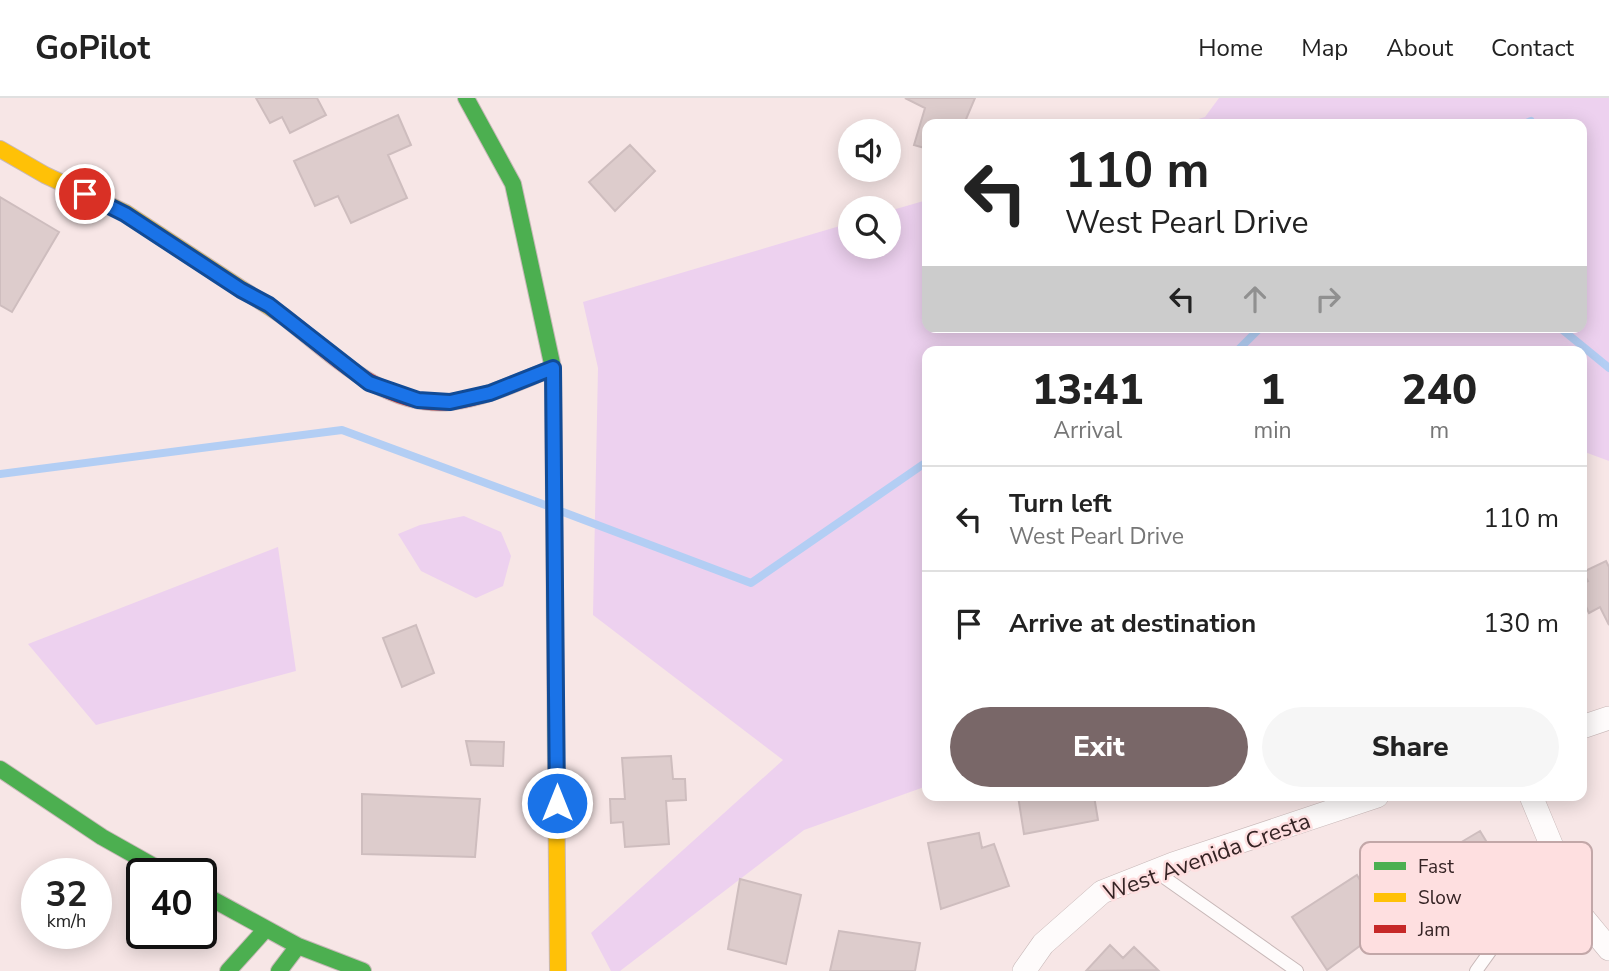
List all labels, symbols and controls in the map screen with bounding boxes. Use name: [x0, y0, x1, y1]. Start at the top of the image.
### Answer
text: GoPilot: [35, 26, 150, 71]
text: Home: [1198, 32, 1263, 64]
text: Map: [1301, 32, 1348, 64]
text: About: [1386, 32, 1453, 64]
text: Contact: [1491, 32, 1574, 64]
map controls: [838, 119, 901, 259]
button: sound: [838, 119, 901, 182]
text: 110 m: [1065, 137, 1209, 204]
icon: left: [950, 147, 1041, 238]
pin: [55, 164, 115, 224]
icon: arrive: [66, 175, 104, 213]
button: search: [838, 196, 901, 259]
text: West Pearl Drive: [1065, 201, 1309, 244]
icon: left: [1163, 280, 1201, 318]
icon: ahead: [1236, 280, 1274, 318]
icon: right: [1309, 280, 1347, 318]
text: 13:41: [1032, 362, 1144, 419]
text: 1: [1260, 362, 1285, 419]
text: 240: [1402, 362, 1477, 419]
text: Arrival: [1053, 415, 1122, 446]
text: min: [1254, 415, 1292, 446]
text: m: [1429, 415, 1449, 446]
text: Turn left: [1009, 486, 1112, 521]
icon: left: [950, 500, 988, 538]
text: 110 m: [1483, 501, 1559, 536]
text: West Pearl Drive: [1009, 521, 1184, 552]
icon: arrive: [950, 605, 988, 643]
text: Arrive at destination: [1009, 606, 1256, 641]
text: 130 m: [1483, 606, 1559, 641]
button: Exit: [950, 707, 1248, 787]
button: Share: [1262, 707, 1559, 787]
position arrow: [520, 766, 594, 840]
street label: West Avenida Cresta: [1099, 805, 1315, 909]
legend: [1360, 842, 1592, 954]
text: Fast: [1418, 854, 1454, 880]
speed limit sign: 40: [126, 858, 217, 949]
text: 32: [45, 871, 88, 918]
text: Slow: [1418, 885, 1462, 911]
text: km/h: [47, 909, 86, 933]
text: Jam: [1417, 917, 1451, 943]

